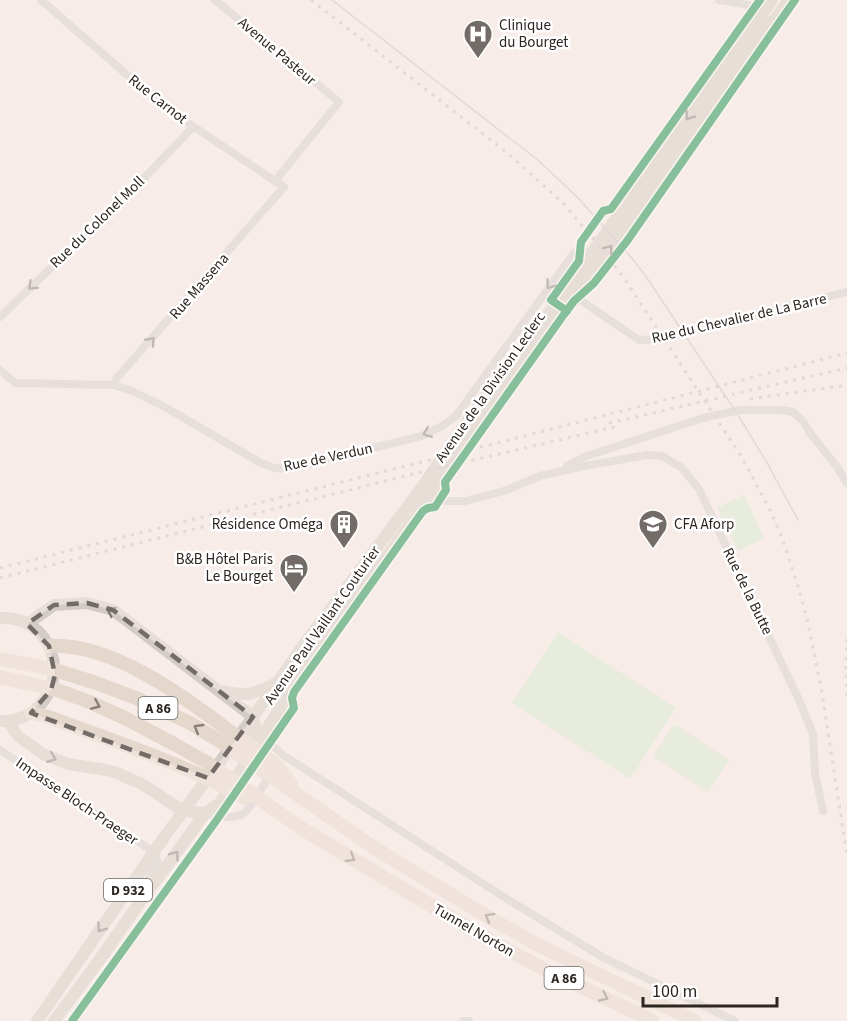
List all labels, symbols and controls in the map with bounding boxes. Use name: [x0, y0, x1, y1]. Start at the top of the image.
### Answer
street label: Avenue Pasteur: [233, 12, 321, 91]
place label: Clinique du Bourget: [499, 15, 568, 53]
hospital icon: Clinique du Bourget: [462, 18, 494, 60]
street label: Rue Carnot: [124, 70, 192, 129]
one-way arrow: [685, 109, 696, 120]
street label: Rue du Colonel Moll: [45, 171, 150, 273]
one-way arrow: [601, 245, 612, 256]
street label: Rue Massena: [165, 249, 234, 324]
one-way arrow: [28, 278, 39, 289]
one-way arrow: [546, 279, 557, 290]
street label: Rue du Chevalier de La Barre: [650, 288, 829, 349]
street label: Avenue de la Division Leclerc: [430, 307, 551, 467]
one-way arrow: [144, 337, 155, 348]
one-way arrow: [422, 426, 433, 438]
street label: Rue de Verdun: [282, 438, 375, 477]
building icon: Résidence Oméga: [328, 508, 360, 550]
school or university icon: CFA Aforp: [637, 508, 669, 550]
place label: Résidence Oméga: [212, 514, 323, 535]
place label: CFA Aforp: [674, 514, 734, 535]
street label: Avenue Paul Vaillant Couturier: [259, 541, 386, 709]
street label: Rue de la Butte: [717, 544, 778, 638]
place label: B&B Hôtel Paris Le Bourget: [176, 549, 273, 587]
hotel icon: B&B Hôtel Paris Le Bourget: [278, 552, 310, 594]
one-way arrow: [107, 607, 118, 619]
road number: A 86: [138, 697, 178, 719]
one-way arrow: [90, 698, 101, 710]
one-way arrow: [194, 723, 204, 735]
one-way arrow: [46, 751, 57, 763]
street label: Impasse Bloch-Praeger: [11, 753, 143, 851]
one-way arrow: [168, 851, 179, 862]
one-way arrow: [345, 851, 355, 862]
road number: D 932: [104, 879, 152, 901]
street label: Tunnel Norton: [429, 899, 518, 962]
one-way arrow: [485, 913, 495, 925]
one-way arrow: [97, 921, 108, 932]
road number: A 86: [544, 967, 584, 989]
scale bar: [643, 970, 776, 1008]
text: 100 m: [652, 979, 697, 1004]
one-way arrow: [598, 990, 609, 1002]

